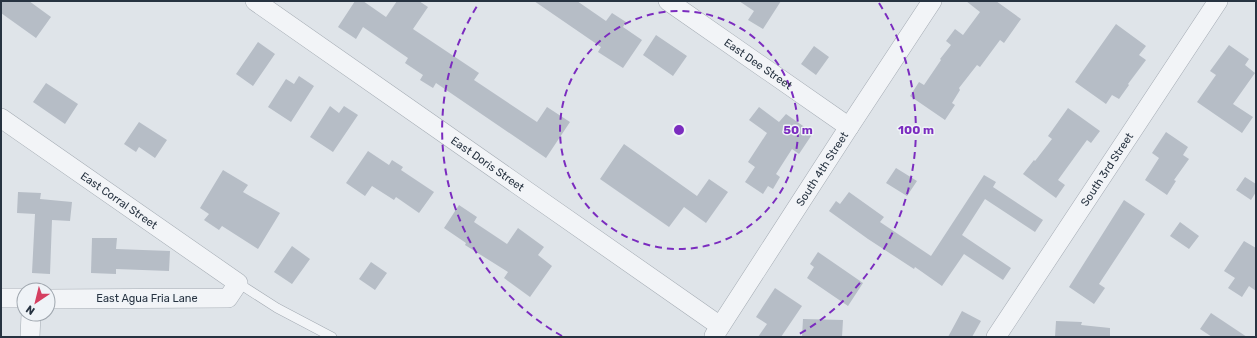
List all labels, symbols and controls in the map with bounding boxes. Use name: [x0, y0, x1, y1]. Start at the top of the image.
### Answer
street label: East Dee Street: [722, 36, 795, 92]
centre of rings: [672, 123, 686, 137]
text: 50 m: [783, 123, 813, 137]
text: 100 m: [898, 123, 934, 137]
street label: South 4th Street: [793, 129, 851, 208]
street label: South 3rd Street: [1078, 130, 1136, 208]
street label: East Doris Street: [449, 134, 527, 194]
street label: East Corral Street: [78, 169, 161, 232]
north arrow: [16, 282, 56, 322]
street label: East Agua Fria Lane: [96, 292, 198, 305]
text: N: [24, 302, 38, 317]

